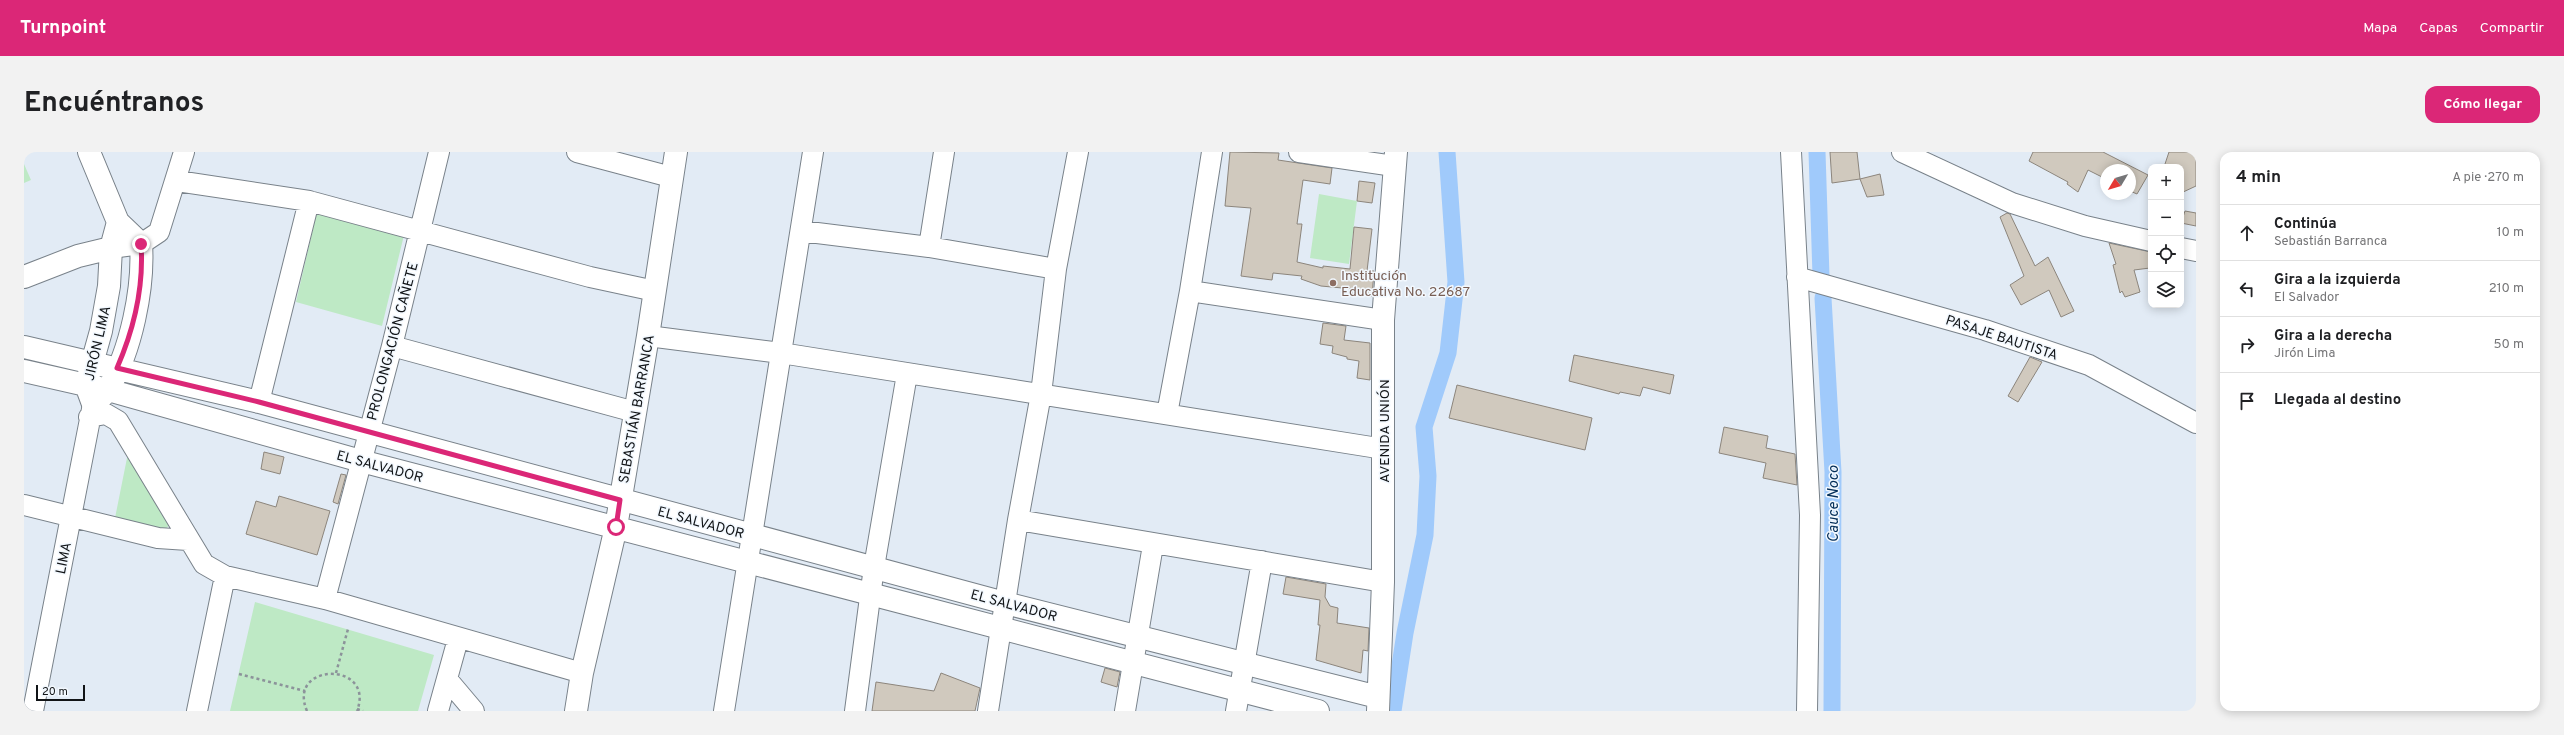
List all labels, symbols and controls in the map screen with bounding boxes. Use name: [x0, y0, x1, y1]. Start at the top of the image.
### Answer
text: Turnpoint: [20, 16, 106, 40]
text: Mapa: [2363, 20, 2397, 37]
text: Capas: [2419, 20, 2458, 37]
text: Compartir: [2480, 20, 2544, 37]
text: Encuéntranos: [24, 86, 204, 122]
button: Cómo llegar: [2425, 86, 2540, 123]
north arrow: [2100, 164, 2136, 200]
map controls: [2148, 164, 2184, 308]
button: +: [2148, 164, 2184, 200]
text: 4 min: [2236, 167, 2281, 189]
text: A pie · 270 m: [2452, 170, 2524, 186]
button: −: [2148, 200, 2184, 236]
text: Continúa: [2274, 215, 2336, 234]
icon: ahead: [2236, 222, 2258, 244]
text: 10 m: [2497, 225, 2524, 241]
text: Sebastián Barranca: [2274, 234, 2387, 250]
route end: [132, 235, 150, 253]
button: locate: [2148, 236, 2184, 272]
street label: PROLONGACIÓN CAÑETE: [363, 260, 423, 423]
place label: Institución Educativa No. 22687: [1341, 268, 1470, 301]
text: Gira a la izquierda: [2274, 271, 2401, 290]
button: layers: [2148, 272, 2184, 308]
marker: Institución Educativa No. 22687: [1328, 278, 1338, 288]
icon: left: [2236, 278, 2258, 300]
text: 210 m: [2489, 281, 2524, 297]
text: El Salvador: [2274, 290, 2339, 306]
street label: JIRÓN LIMA: [81, 304, 115, 382]
street label: PASAJE BAUTISTA: [1943, 312, 2060, 365]
text: Gira a la derecha: [2274, 327, 2392, 346]
street label: SEBASTIÁN BARRANCA: [615, 333, 659, 485]
icon: right: [2236, 334, 2258, 356]
text: 50 m: [2494, 337, 2524, 353]
text: Jirón Lima: [2274, 346, 2335, 362]
street label: AVENIDA UNIÓN: [1376, 379, 1394, 483]
icon: arrive: [2236, 390, 2258, 412]
text: Llegada al destino: [2274, 391, 2401, 410]
street label: EL SALVADOR: [334, 448, 425, 487]
water label: Cauce Noco: [1825, 466, 1844, 542]
street label: EL SALVADOR: [655, 504, 746, 543]
route start: [607, 518, 625, 536]
street label: LIMA: [53, 541, 76, 576]
street label: EL SALVADOR: [968, 587, 1059, 626]
scale bar: [36, 683, 85, 702]
text: 20 m: [42, 685, 68, 699]

